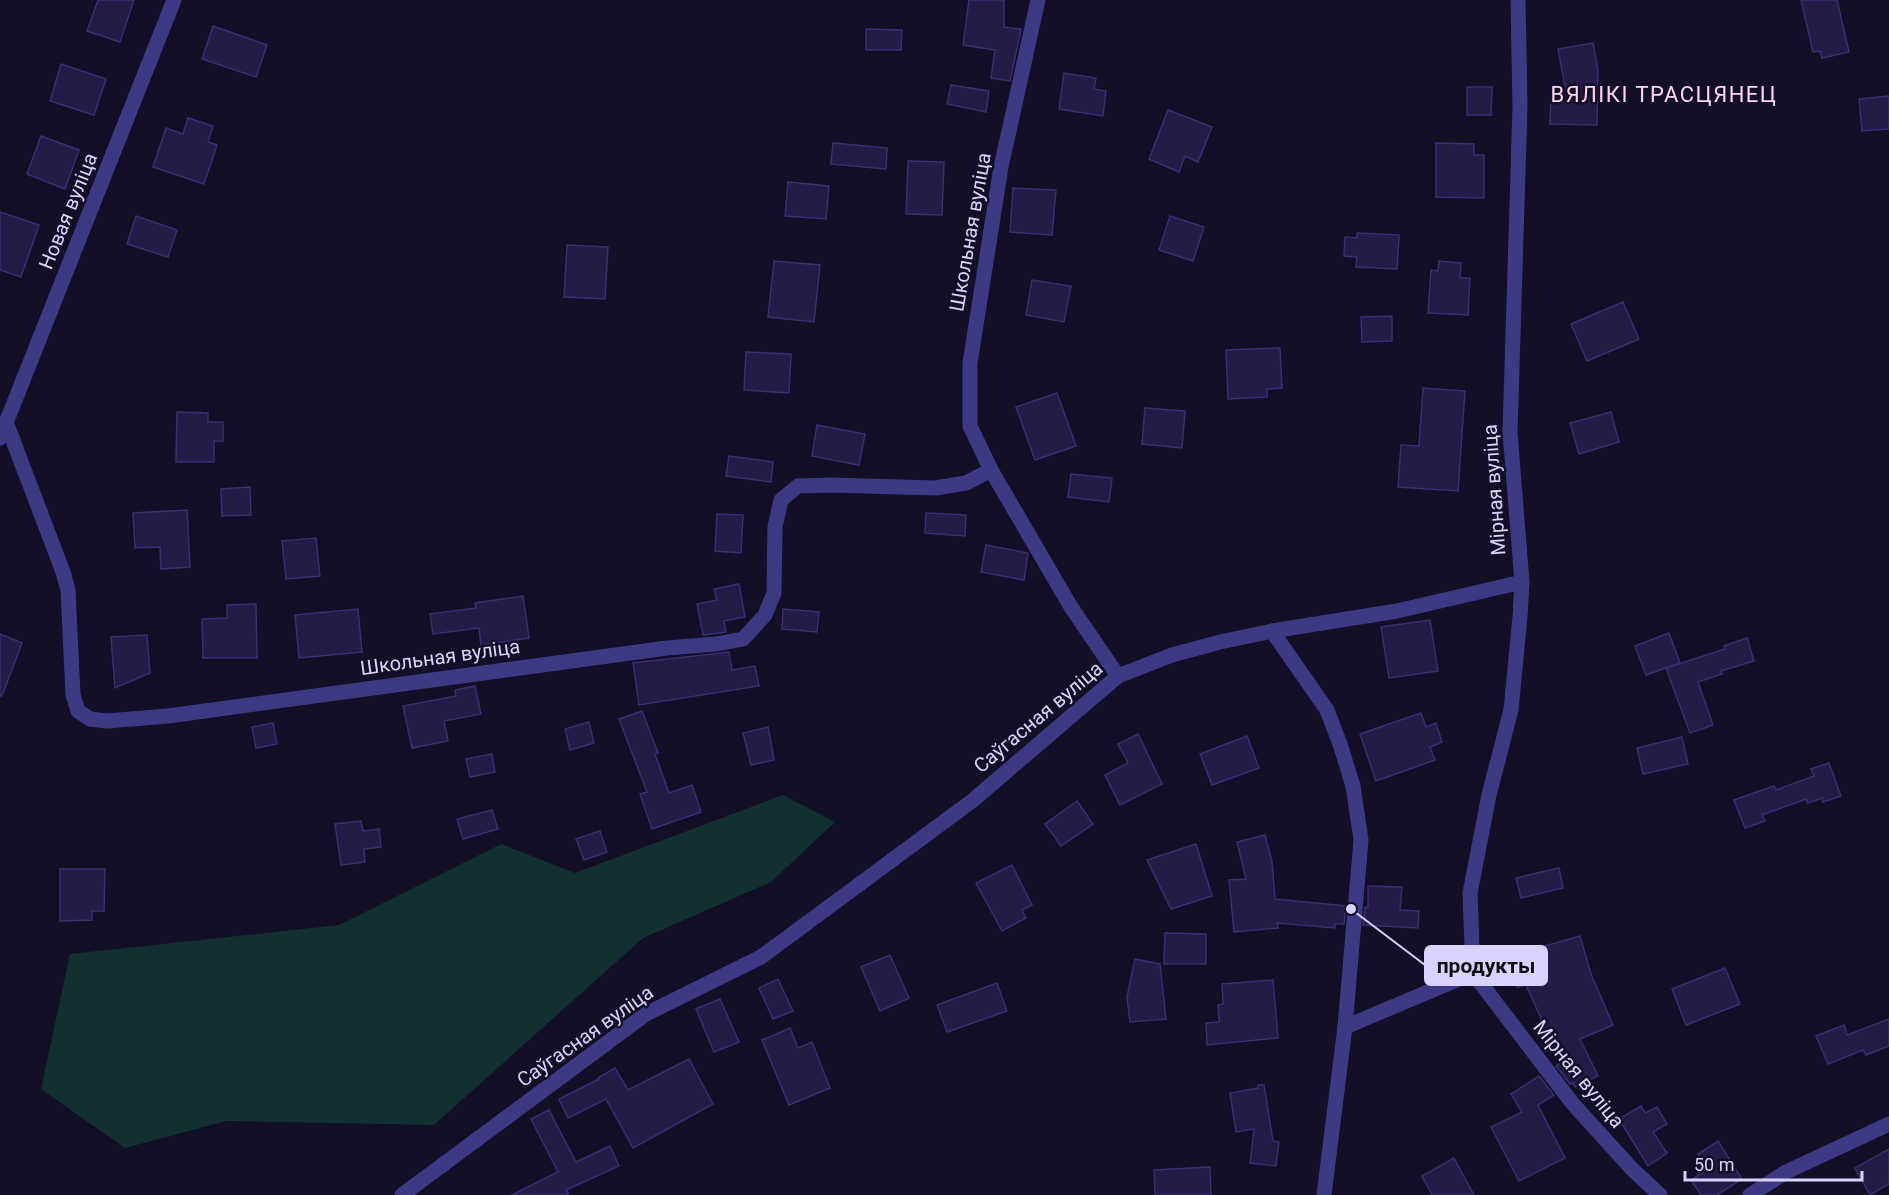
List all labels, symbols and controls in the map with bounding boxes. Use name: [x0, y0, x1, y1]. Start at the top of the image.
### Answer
district label: ВЯЛІКІ ТРАСЦЯНЕЦ: [1551, 82, 1777, 107]
street label: Новая вуліца: [34, 149, 102, 273]
street label: Школьная вуліца: [944, 151, 996, 313]
street label: Мірная вуліца: [1477, 424, 1511, 556]
street label: Школьная вуліца: [359, 634, 521, 680]
street label: Саўгасная вуліца: [969, 656, 1107, 778]
callout: продукты: [1425, 946, 1547, 985]
text: продукты: [1437, 954, 1535, 978]
street label: Саўгасная вуліца: [512, 980, 658, 1092]
street label: Мірная вуліца: [1528, 1015, 1630, 1133]
scale bar: [1685, 1144, 1862, 1182]
text: 50 m: [1694, 1154, 1734, 1175]

